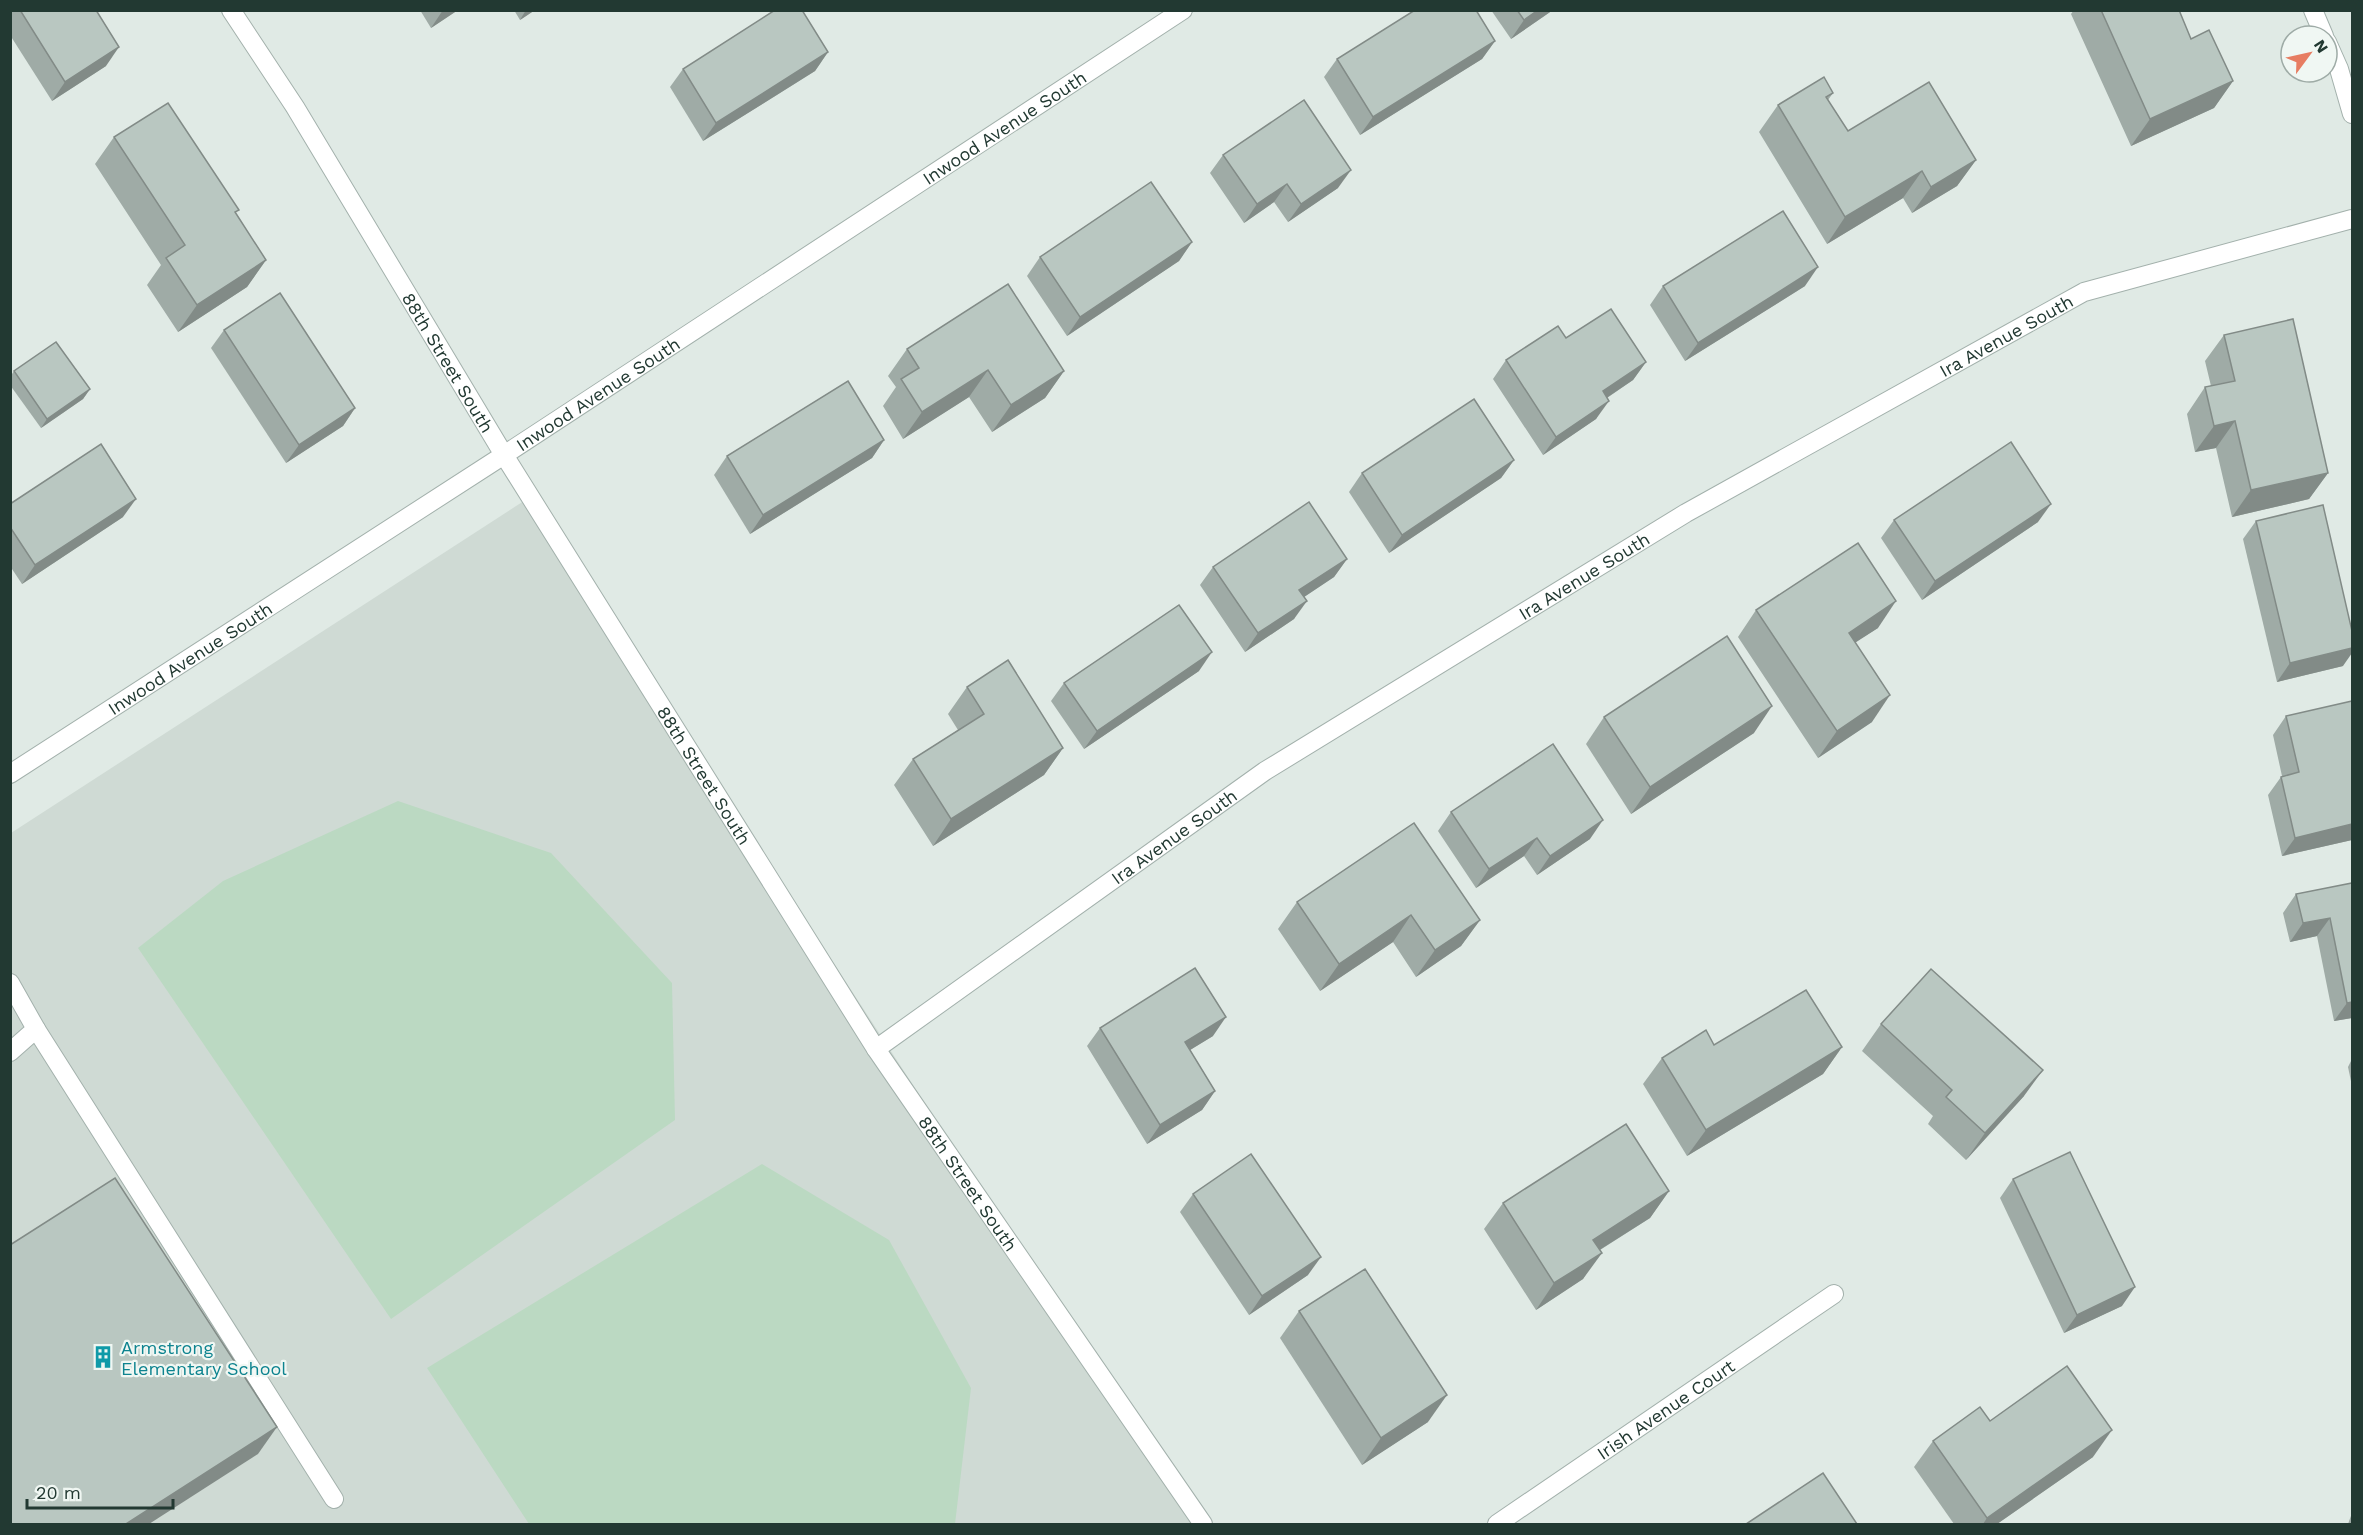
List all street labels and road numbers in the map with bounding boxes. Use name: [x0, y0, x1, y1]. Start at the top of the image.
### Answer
street label: Inwood Avenue South: [918, 66, 1090, 188]
street label: 88th Street South: [398, 288, 498, 436]
street label: Ira Avenue South: [1936, 290, 2077, 381]
street label: Inwood Avenue South: [512, 332, 683, 455]
street label: Ira Avenue South: [1515, 528, 1653, 624]
street label: Inwood Avenue South: [104, 597, 276, 719]
street label: 88th Street South: [653, 702, 756, 848]
street label: Ira Avenue South: [1107, 784, 1241, 888]
street label: 88th Street South: [915, 1112, 1022, 1255]
street label: Irish Avenue Court: [1593, 1354, 1739, 1463]

